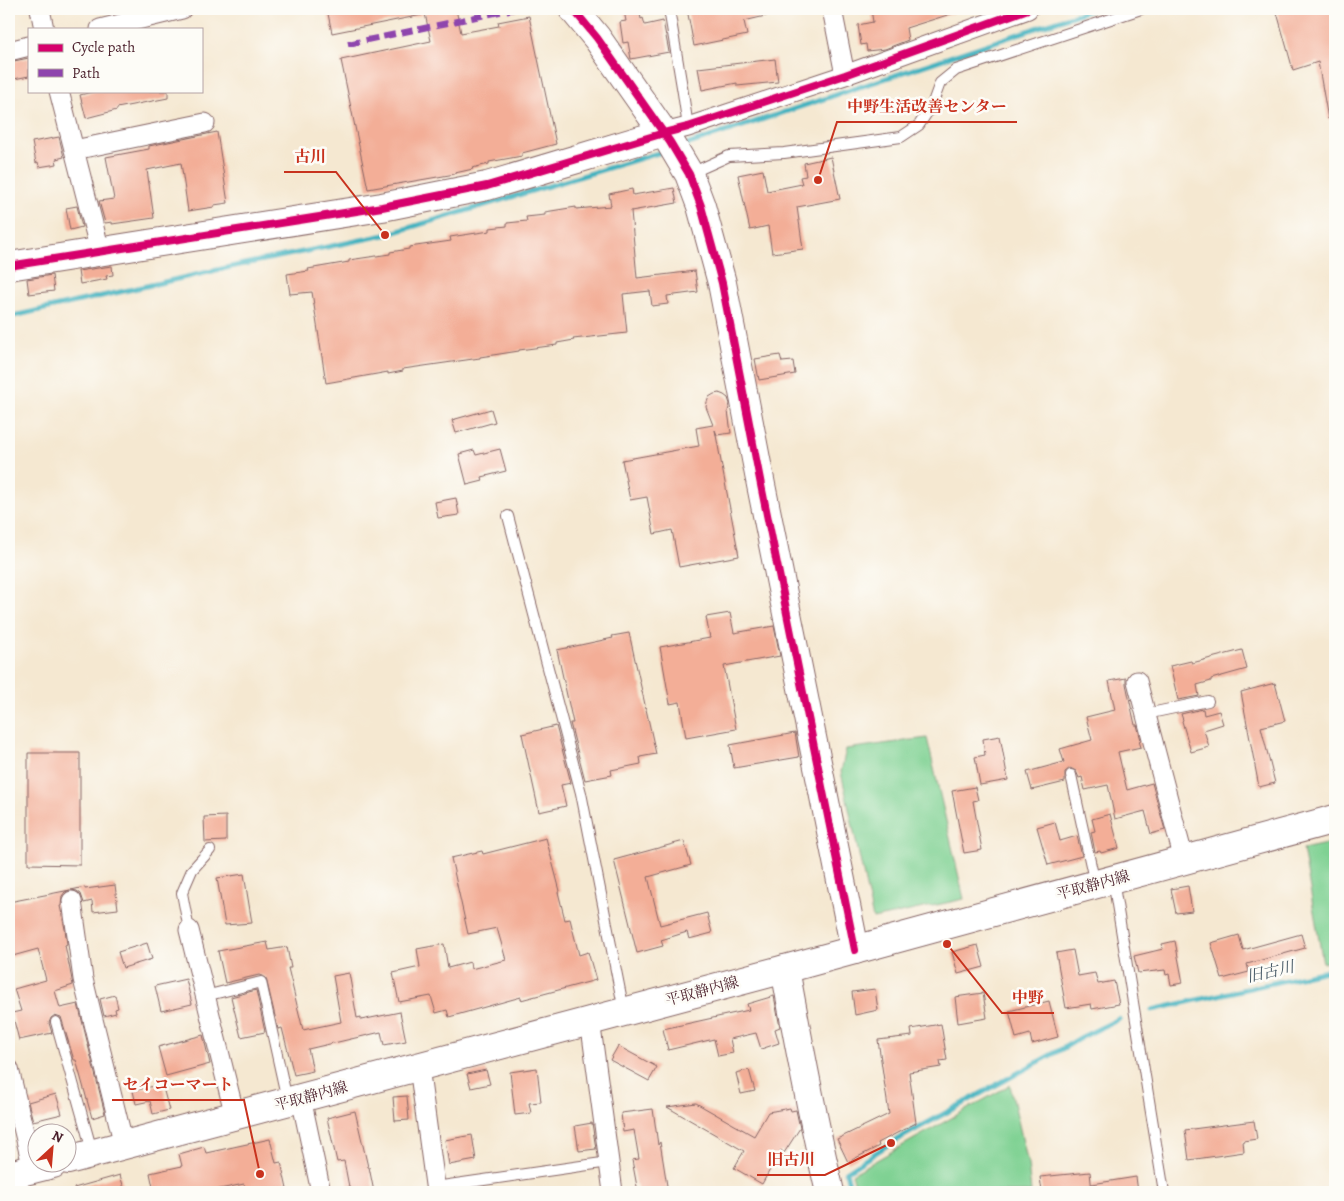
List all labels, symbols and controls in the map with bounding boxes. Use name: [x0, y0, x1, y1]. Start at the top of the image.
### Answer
legend: [28, 28, 202, 92]
text: Cycle path: [72, 37, 135, 57]
text: Path: [72, 63, 100, 83]
callout: 中野生活改善センター: [837, 91, 1017, 122]
text: 中野生活改善センター: [847, 96, 1007, 118]
callout: 古川: [284, 141, 336, 172]
text: 古川: [294, 146, 326, 168]
street label: 平取静内線: [1054, 866, 1132, 904]
water label: 旧古川: [1244, 955, 1298, 988]
street label: 平取静内線: [663, 972, 741, 1010]
callout: 中野: [1002, 982, 1054, 1013]
text: 中野: [1012, 987, 1044, 1009]
callout: セイコーマート: [112, 1069, 244, 1100]
text: セイコーマート: [123, 1074, 233, 1096]
street label: 平取静内線: [272, 1077, 350, 1115]
north arrow: [28, 1124, 78, 1174]
text: N: [49, 1126, 66, 1148]
callout: 旧古川: [757, 1144, 825, 1175]
text: 旧古川: [767, 1149, 815, 1171]

